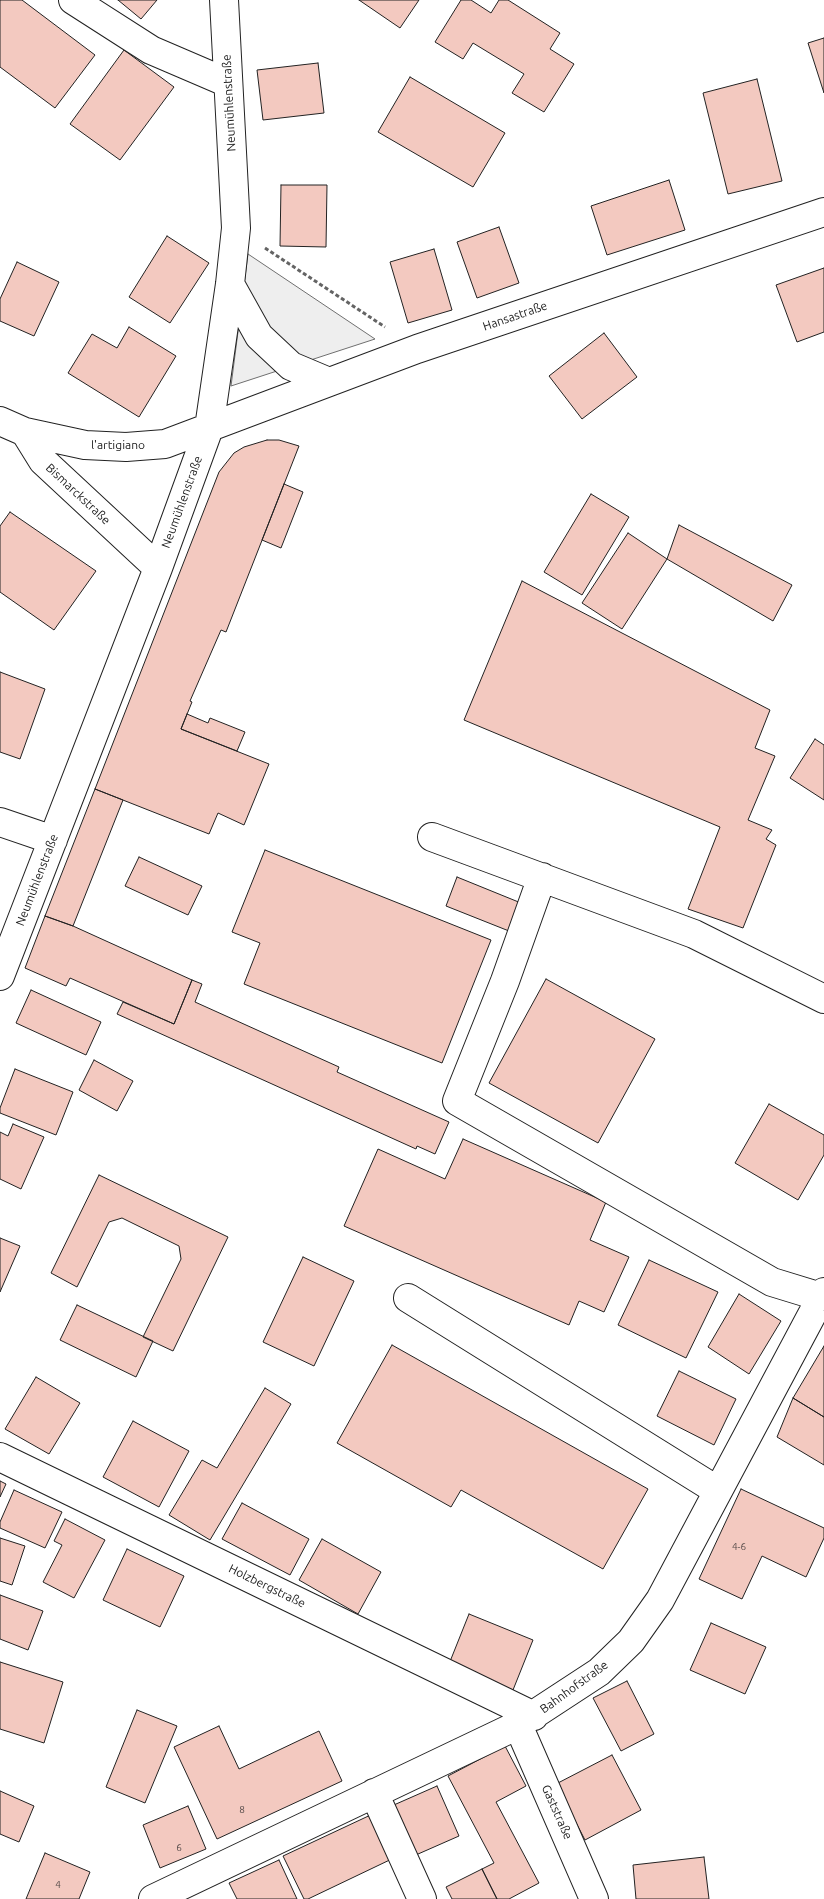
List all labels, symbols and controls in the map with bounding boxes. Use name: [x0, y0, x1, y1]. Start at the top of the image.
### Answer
street label: Neumühlenstraße: [219, 54, 239, 152]
street label: Hansastraße: [481, 298, 549, 334]
street label: l'artigiano: [91, 438, 145, 452]
street label: Neumühlenstraße: [159, 454, 205, 550]
street label: Bismarckstraße: [43, 460, 113, 528]
street label: Neumühlenstraße: [13, 832, 61, 928]
house number: 4-6: [732, 1541, 746, 1553]
street label: Holzbergstraße: [226, 1561, 308, 1611]
street label: Bahnhofstraße: [537, 1658, 611, 1716]
street label: Gaststraße: [539, 1782, 575, 1842]
house number: 8: [239, 1804, 245, 1816]
house number: 6: [176, 1842, 182, 1854]
house number: 4: [55, 1879, 61, 1891]

